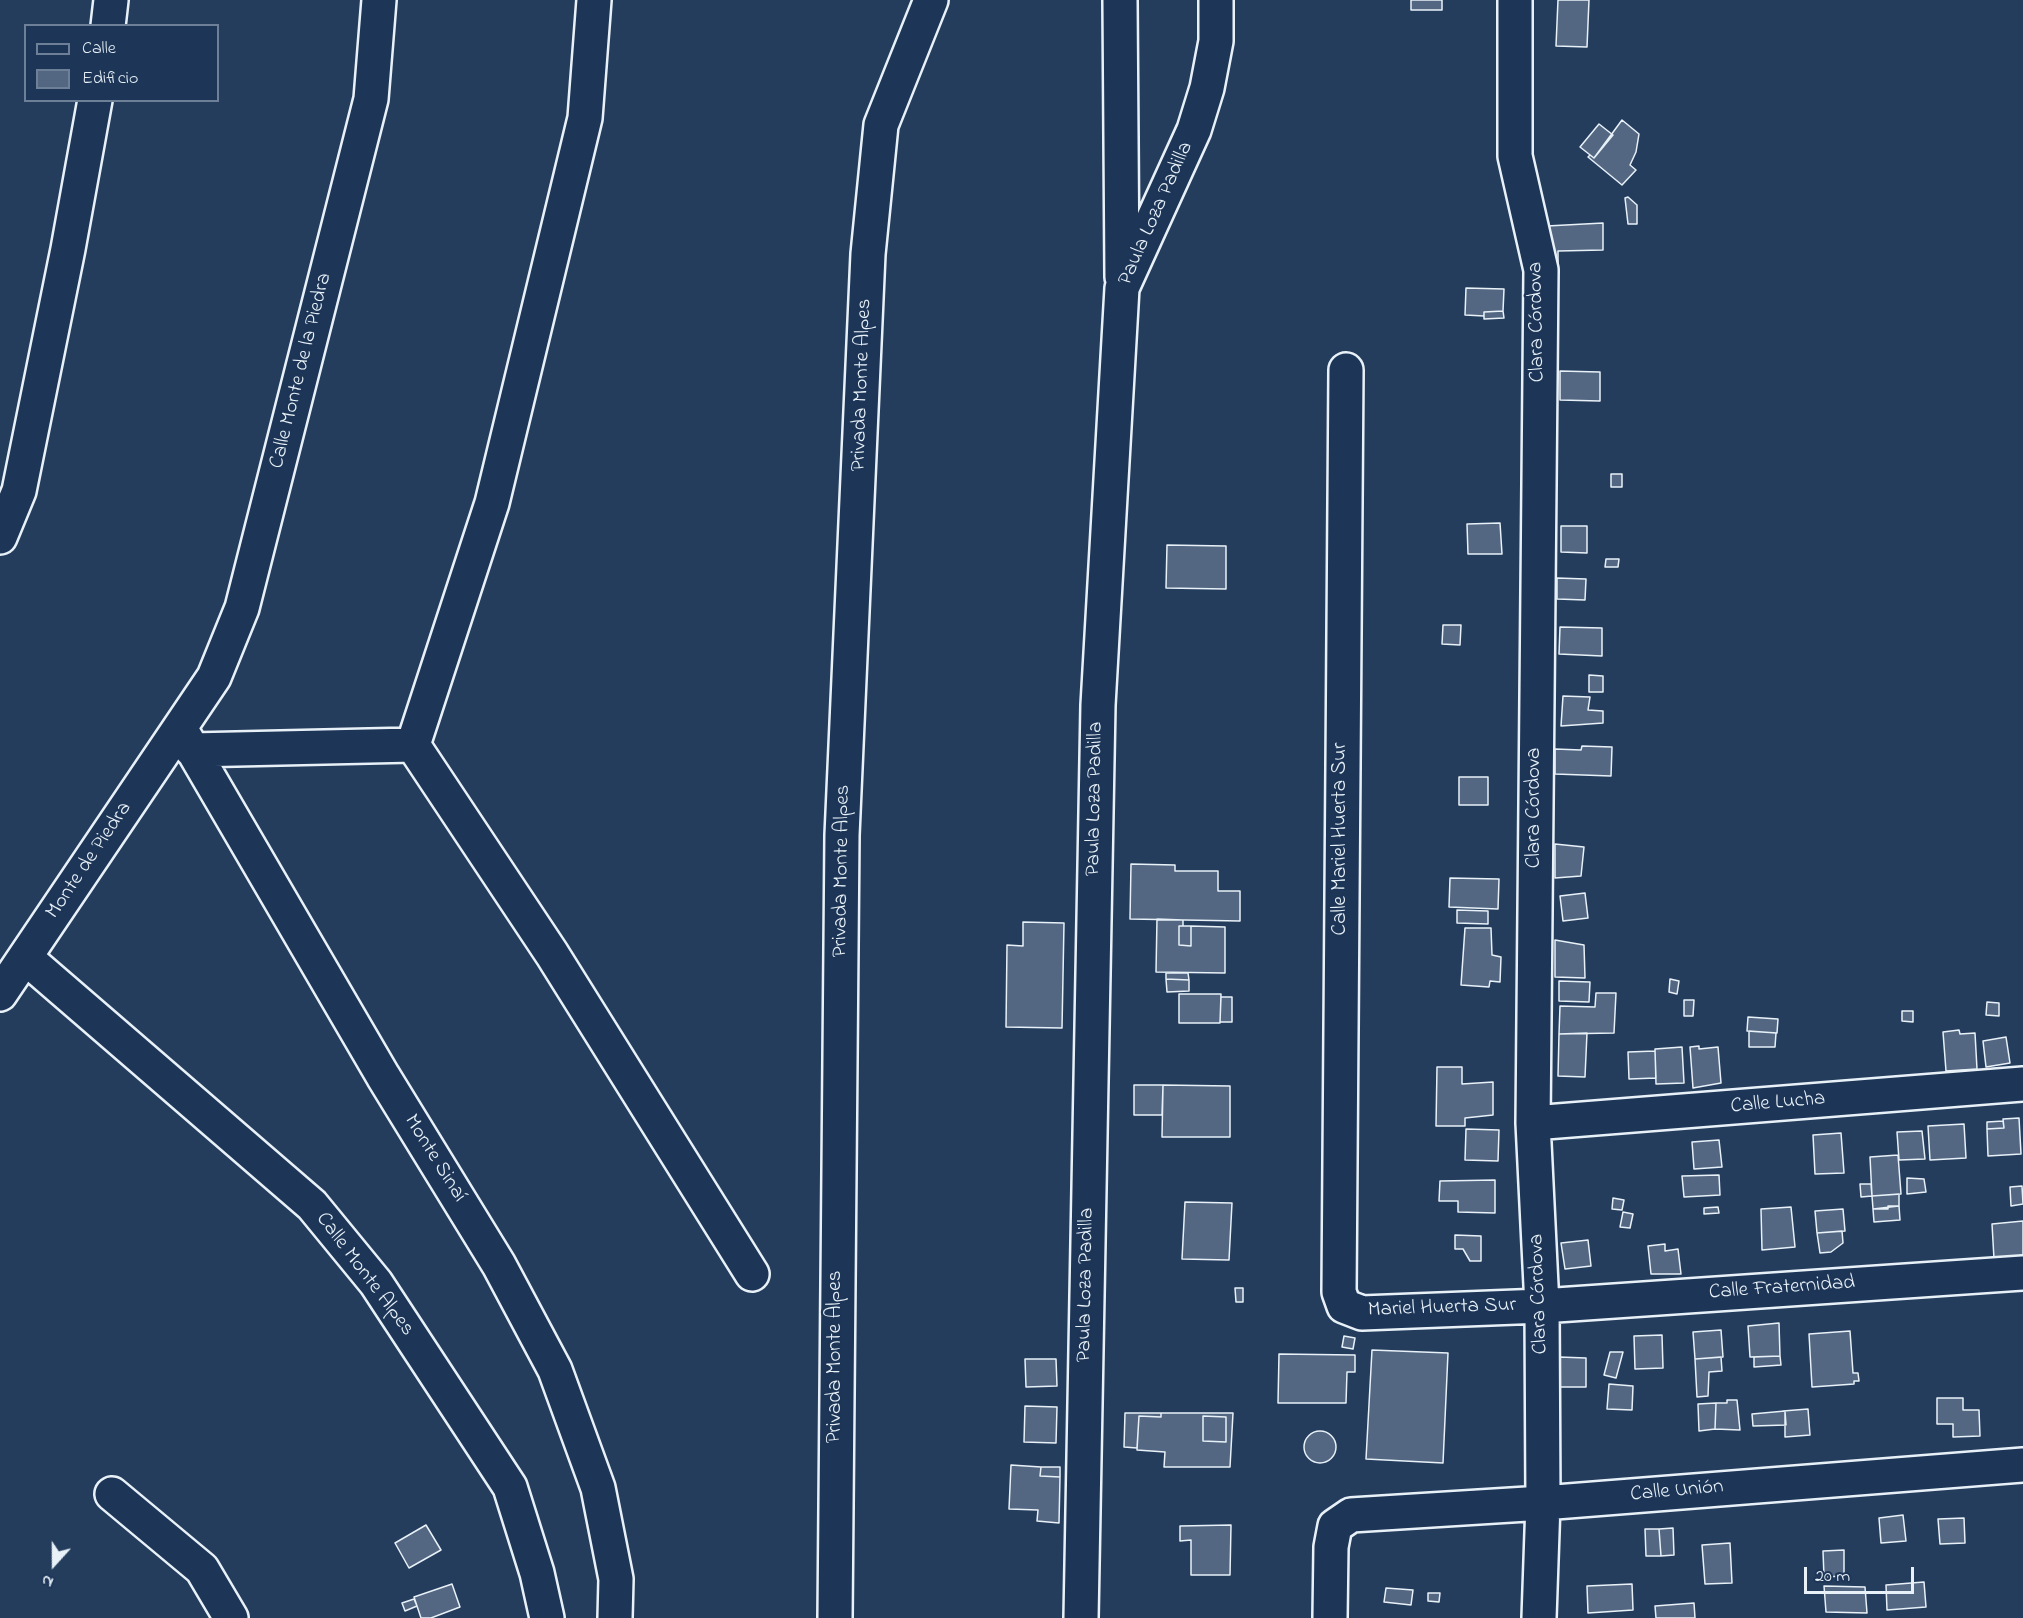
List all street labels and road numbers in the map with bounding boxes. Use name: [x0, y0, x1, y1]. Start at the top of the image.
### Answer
street label: Paula Loza Padilla: [1114, 138, 1200, 290]
street label: Clara Córdova: [1524, 261, 1552, 383]
street label: Calle Monte de la Piedra: [266, 271, 338, 471]
street label: Privada Monte Alpes: [847, 298, 879, 472]
street label: Paula Loza Padilla: [1082, 721, 1110, 877]
street label: Calle Mariel Huerta Sur: [1329, 743, 1355, 935]
street label: Clara Córdova: [1523, 748, 1549, 868]
street label: Privada Monte Alpes: [829, 784, 857, 958]
street label: Monte de Piedra: [42, 798, 138, 924]
street label: Calle Lucha: [1730, 1087, 1826, 1121]
street label: Monte Sinaí: [397, 1111, 471, 1207]
street label: Paula Loza Padilla: [1073, 1207, 1101, 1363]
street label: Calle Monte Alpes: [309, 1208, 419, 1342]
street label: Clara Córdova: [1525, 1233, 1555, 1355]
street label: Privada Monte Alpes: [824, 1271, 850, 1443]
street label: Calle Fraternidad: [1708, 1271, 1856, 1307]
street label: Mariel Huerta Sur: [1367, 1294, 1517, 1324]
street label: Calle Unión: [1629, 1475, 1725, 1509]

